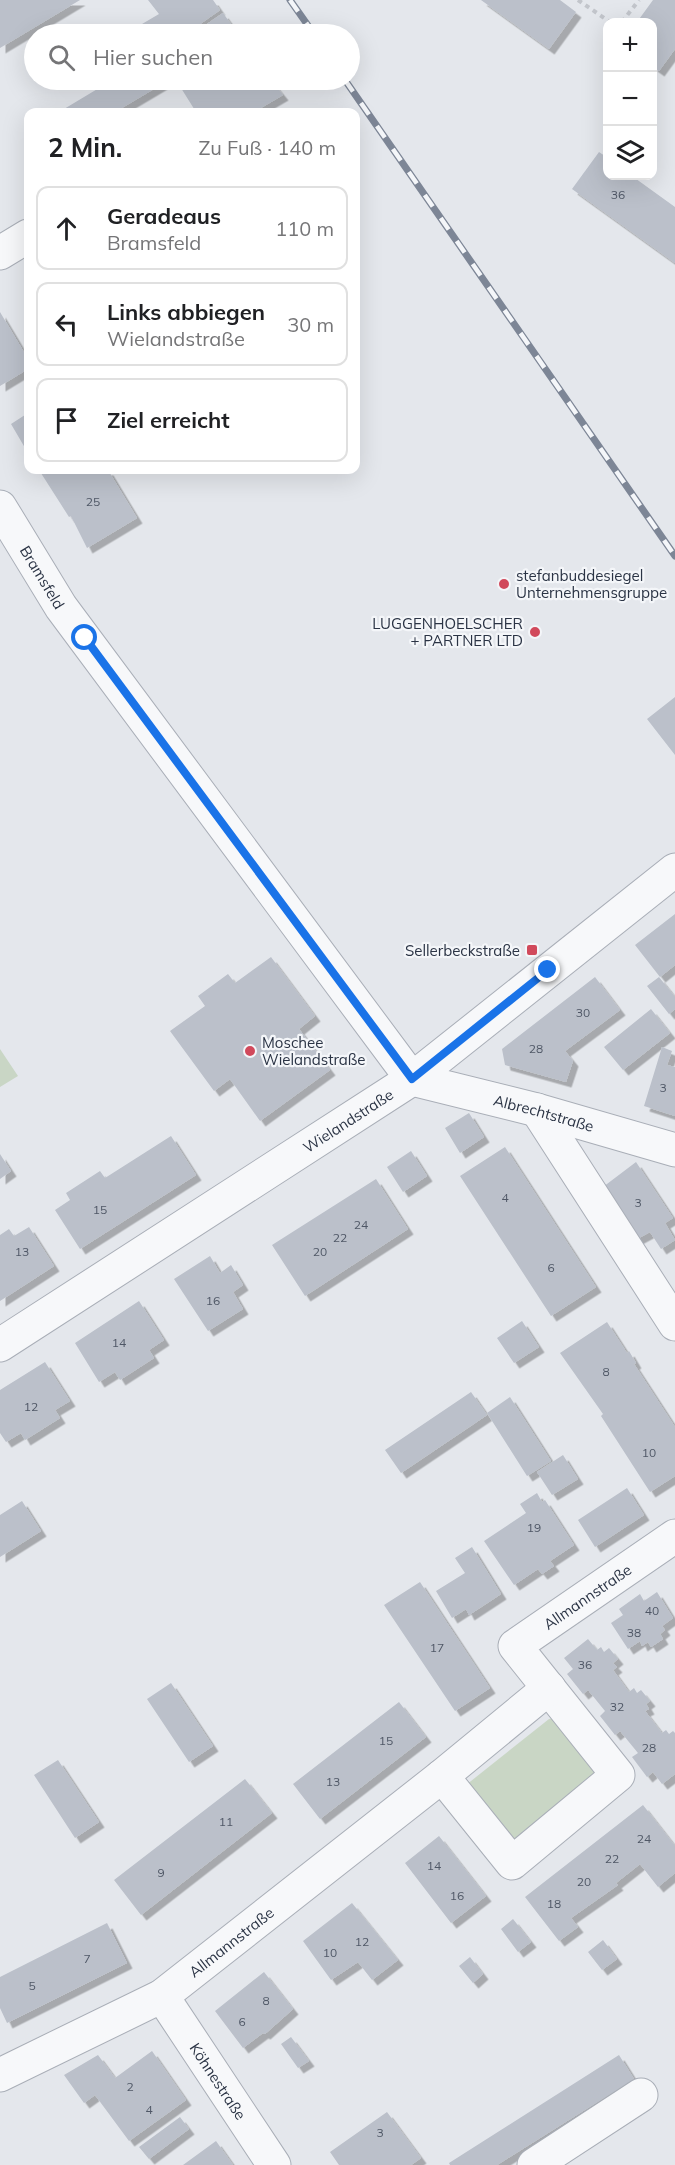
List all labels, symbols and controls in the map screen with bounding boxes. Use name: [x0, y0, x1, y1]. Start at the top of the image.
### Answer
map controls: [603, 18, 657, 180]
button: +: [603, 18, 657, 72]
search box: [24, 24, 360, 90]
icon: search: [45, 41, 78, 74]
text: Hier suchen: [93, 43, 213, 71]
button: −: [603, 72, 657, 126]
button: layers: [603, 126, 657, 180]
text: 2 Min.: [48, 131, 122, 164]
text: Zu Fuß · 140 m: [198, 135, 336, 160]
house number: 36: [611, 187, 625, 202]
text: Geradeaus: [107, 202, 221, 230]
icon: ahead: [50, 212, 83, 245]
text: 110 m: [275, 216, 334, 241]
text: Bramsfeld: [107, 230, 201, 255]
text: Links abbiegen: [107, 298, 265, 326]
icon: left: [50, 308, 83, 341]
text: 30 m: [287, 312, 334, 337]
text: Wielandstraße: [107, 326, 245, 351]
icon: arrive: [50, 404, 83, 437]
text: Ziel erreicht: [107, 406, 230, 434]
house number: 25: [86, 494, 100, 509]
street label: Bramsfeld: [16, 542, 69, 612]
place label: stefanbuddesiegel Unternehmensgruppe: [516, 566, 667, 602]
marker: stefanbuddesiegel Unternehmensgruppe: [497, 577, 511, 591]
place label: LUGGENHOELSCHER + PARTNER LTD: [372, 614, 523, 650]
route start: [71, 624, 97, 650]
marker: LUGGENHOELSCHER + PARTNER LTD: [528, 625, 542, 639]
place label: Sellerbeckstraße: [405, 941, 520, 960]
marker: Sellerbeckstraße: [525, 943, 539, 957]
route end: [534, 956, 560, 982]
house number: 30: [576, 1005, 590, 1020]
place label: Moschee Wielandstraße: [262, 1033, 365, 1069]
house number: 28: [529, 1041, 543, 1056]
marker: Moschee Wielandstraße: [243, 1044, 257, 1058]
house number: 3: [659, 1080, 667, 1095]
street label: Wielandstraße: [299, 1084, 396, 1157]
street label: Albrechtstraße: [492, 1090, 596, 1136]
house number: 4: [501, 1190, 509, 1205]
house number: 3: [634, 1195, 642, 1210]
house number: 15: [93, 1202, 107, 1217]
house number: 24: [354, 1217, 368, 1232]
house number: 22: [333, 1230, 347, 1245]
house number: 13: [15, 1244, 29, 1259]
house number: 20: [313, 1244, 327, 1259]
house number: 6: [547, 1260, 555, 1275]
house number: 16: [206, 1293, 220, 1308]
house number: 14: [112, 1335, 126, 1350]
house number: 8: [602, 1364, 610, 1379]
house number: 12: [24, 1399, 38, 1414]
house number: 10: [642, 1445, 656, 1460]
house number: 19: [527, 1520, 541, 1535]
street label: Allmannstraße: [539, 1560, 635, 1633]
house number: 40: [645, 1603, 659, 1618]
house number: 38: [627, 1625, 641, 1640]
house number: 17: [430, 1640, 444, 1655]
house number: 36: [578, 1657, 592, 1672]
house number: 32: [610, 1699, 624, 1714]
house number: 15: [379, 1733, 393, 1748]
house number: 28: [642, 1740, 656, 1755]
house number: 13: [326, 1774, 340, 1789]
house number: 11: [219, 1814, 233, 1829]
house number: 24: [637, 1831, 651, 1846]
house number: 22: [605, 1851, 619, 1866]
house number: 14: [427, 1858, 441, 1873]
house number: 9: [157, 1865, 165, 1880]
house number: 20: [577, 1874, 591, 1889]
house number: 16: [450, 1888, 464, 1903]
house number: 18: [547, 1896, 561, 1911]
street label: Allmannstraße: [185, 1903, 277, 1981]
house number: 12: [355, 1934, 369, 1949]
house number: 10: [323, 1945, 337, 1960]
house number: 7: [83, 1951, 91, 1966]
house number: 5: [28, 1978, 36, 1993]
house number: 8: [262, 1993, 270, 2008]
house number: 6: [238, 2014, 246, 2029]
street label: Köhnestraße: [186, 2039, 251, 2123]
house number: 2: [126, 2079, 134, 2094]
house number: 4: [145, 2102, 153, 2117]
house number: 3: [376, 2125, 384, 2140]

